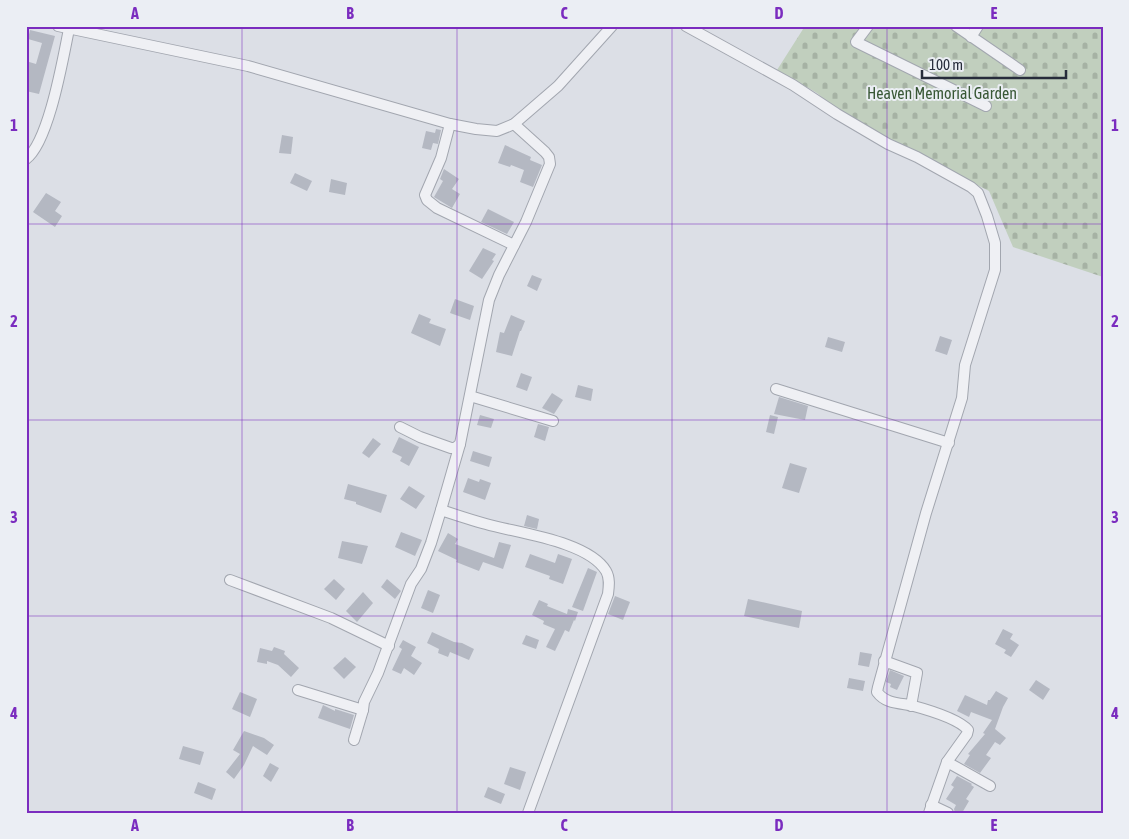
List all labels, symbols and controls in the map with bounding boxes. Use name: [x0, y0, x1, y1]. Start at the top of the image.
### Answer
text: A: [130, 4, 139, 22]
text: B: [346, 4, 354, 22]
text: C: [560, 4, 568, 22]
text: D: [775, 4, 784, 22]
text: E: [991, 4, 998, 22]
scale bar: [922, 48, 1065, 80]
text: 100 m: [929, 56, 963, 73]
park label: Heaven Memorial Garden: [867, 84, 1017, 102]
text: 1: [10, 116, 18, 134]
text: 1: [1111, 116, 1119, 134]
text: 2: [10, 312, 18, 330]
text: 2: [1111, 312, 1119, 330]
text: 3: [10, 508, 18, 526]
text: 3: [1111, 508, 1119, 526]
text: 4: [9, 704, 18, 722]
text: 4: [1110, 704, 1119, 722]
text: A: [130, 816, 139, 834]
text: B: [346, 816, 354, 834]
text: C: [560, 816, 568, 834]
text: D: [775, 816, 784, 834]
text: E: [991, 816, 998, 834]

